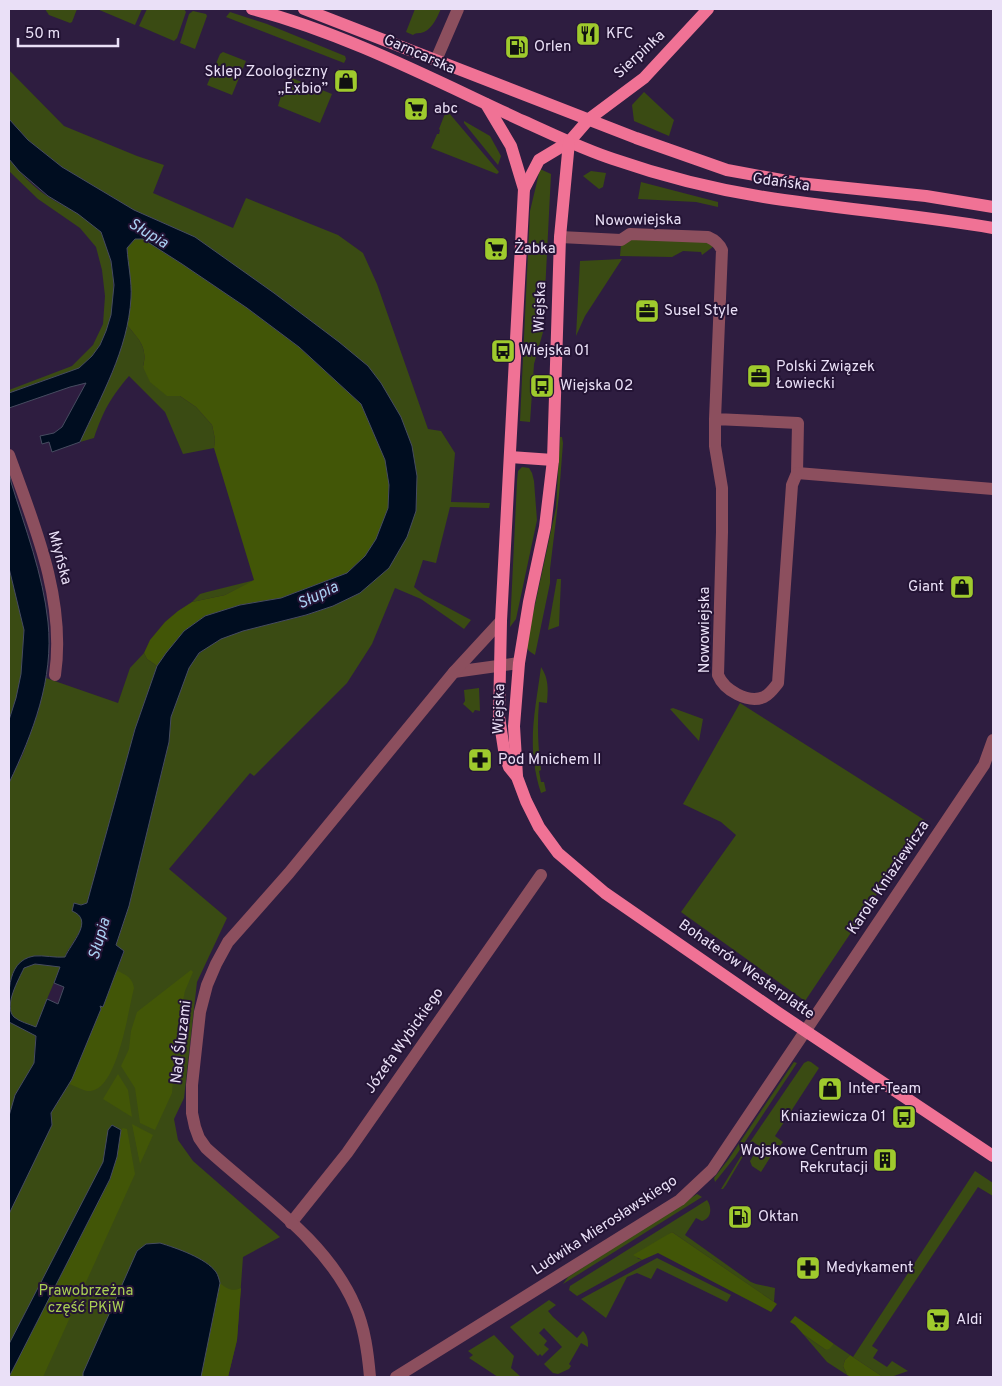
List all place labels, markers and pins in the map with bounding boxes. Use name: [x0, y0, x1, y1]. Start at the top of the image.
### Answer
restaurant icon: KFC: [575, 21, 601, 47]
place label: KFC: [606, 25, 634, 44]
fuel station icon: Orlen: [504, 34, 530, 60]
place label: Orlen: [534, 38, 571, 57]
place label: Sklep Zoologiczny „Exbio”: [204, 63, 328, 99]
shop icon: Sklep Zoologiczny „Exbio”: [333, 68, 359, 94]
supermarket icon: abc: [403, 96, 429, 122]
place label: abc: [434, 100, 458, 119]
supermarket icon: Żabka: [483, 236, 509, 262]
place label: Żabka: [514, 239, 556, 259]
office icon: Susel Style: [634, 298, 660, 324]
place label: Susel Style: [664, 302, 738, 321]
bus stop icon: Wiejska 01: [490, 338, 516, 364]
place label: Wiejska 01: [520, 342, 590, 361]
place label: Polski Związek Łowiecki: [776, 358, 875, 394]
office icon: Polski Związek Łowiecki: [746, 363, 772, 389]
bus stop icon: Wiejska 02: [529, 373, 555, 399]
place label: Wiejska 02: [560, 377, 633, 396]
shop icon: Giant: [949, 574, 975, 600]
place label: Giant: [908, 578, 944, 597]
pharmacy icon: Pod Mnichem II: [467, 747, 493, 773]
place label: Pod Mnichem II: [498, 751, 601, 770]
shop icon: Inter-Team: [817, 1076, 843, 1102]
place label: Inter-Team: [848, 1080, 921, 1099]
bus stop icon: Kniaziewicza 01: [891, 1104, 917, 1130]
place label: Kniaziewicza 01: [781, 1108, 886, 1127]
place label: Wojskowe Centrum Rekrutacji: [740, 1142, 868, 1178]
building icon: Wojskowe Centrum Rekrutacji: [872, 1147, 898, 1173]
fuel station icon: Oktan: [727, 1204, 753, 1230]
place label: Oktan: [758, 1208, 799, 1227]
pharmacy icon: Medykament: [795, 1255, 821, 1281]
place label: Medykament: [826, 1259, 914, 1278]
supermarket icon: Aldi: [925, 1307, 951, 1333]
place label: Aldi: [956, 1311, 982, 1330]

